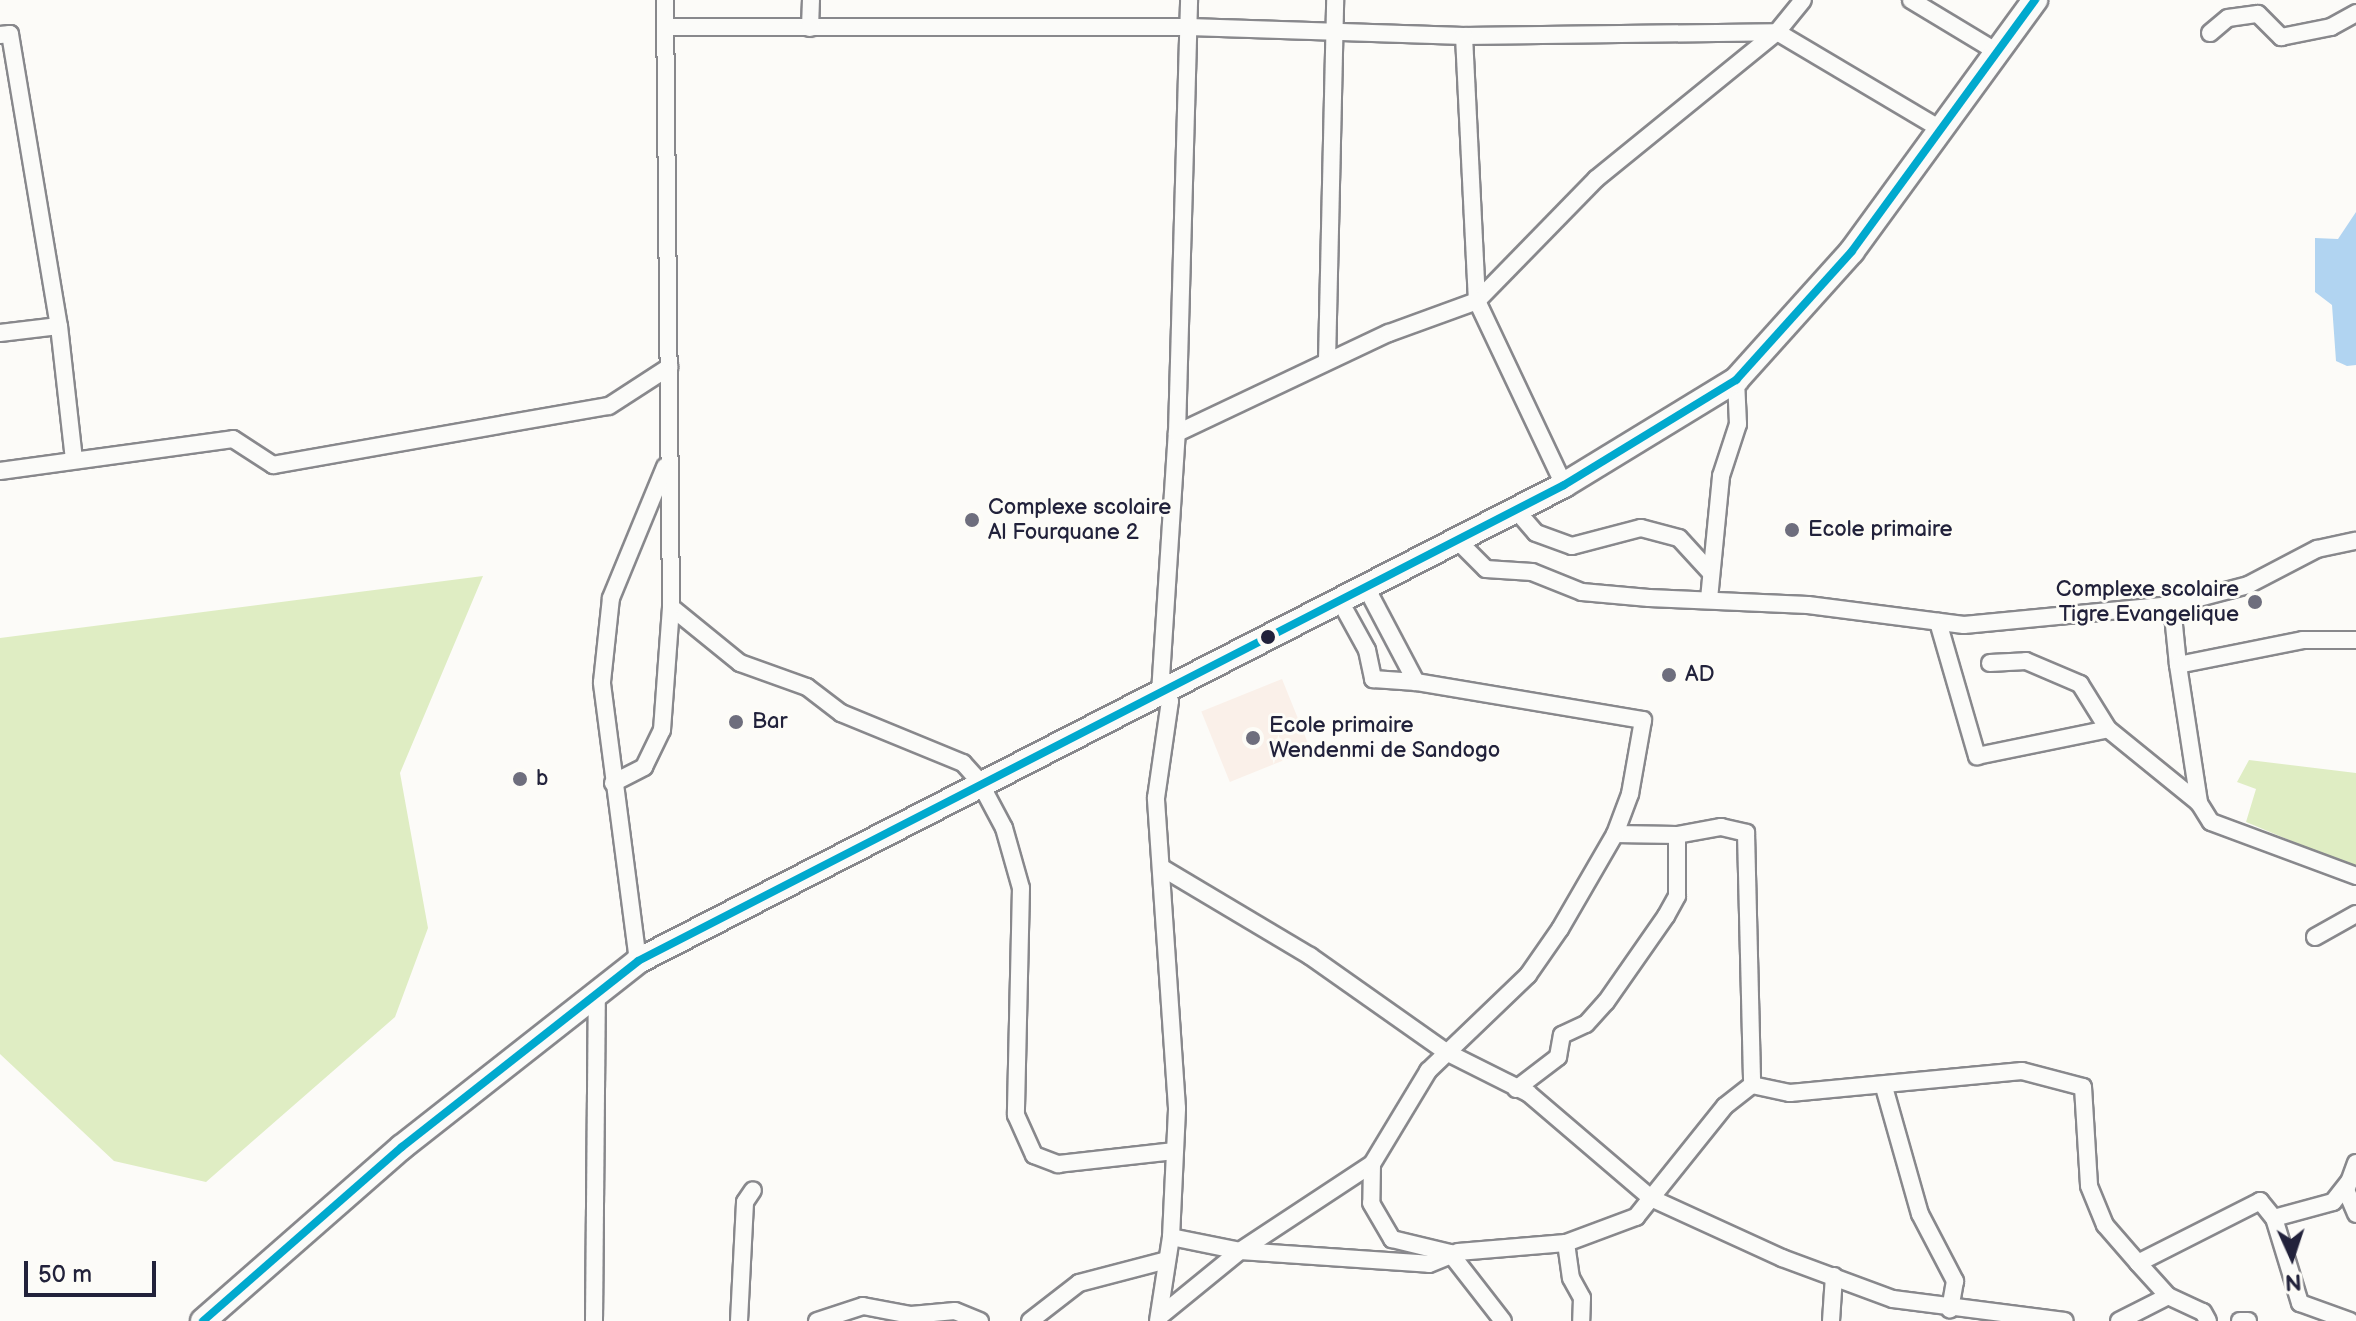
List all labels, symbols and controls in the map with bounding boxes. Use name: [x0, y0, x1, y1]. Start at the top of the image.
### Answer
place label: Complexe scolaire Al Fourquane 2: [988, 494, 1171, 546]
marker: Complexe scolaire Al Fourquane 2: [963, 511, 981, 529]
place label: Ecole primaire: [1808, 517, 1953, 543]
marker: Ecole primaire: [1783, 521, 1801, 539]
place label: Complexe scolaire Tigre Evangelique: [2056, 576, 2239, 628]
marker: Complexe scolaire Tigre Evangelique: [2246, 593, 2264, 611]
unlabelled marker: [1260, 629, 1276, 645]
place label: AD: [1685, 662, 1714, 688]
marker: AD: [1660, 666, 1678, 684]
place label: Bar: [752, 709, 787, 735]
place label: Ecole primaire Wendenmi de Sandogo: [1269, 712, 1501, 764]
marker: Bar: [727, 713, 745, 731]
marker: Ecole primaire Wendenmi de Sandogo: [1244, 729, 1262, 747]
place label: b: [536, 766, 548, 792]
marker: b: [511, 770, 529, 788]
north arrow: [2252, 1217, 2332, 1297]
scale bar: [28, 1245, 160, 1295]
text: 50 m: [38, 1260, 92, 1289]
text: N: [2284, 1268, 2302, 1295]

